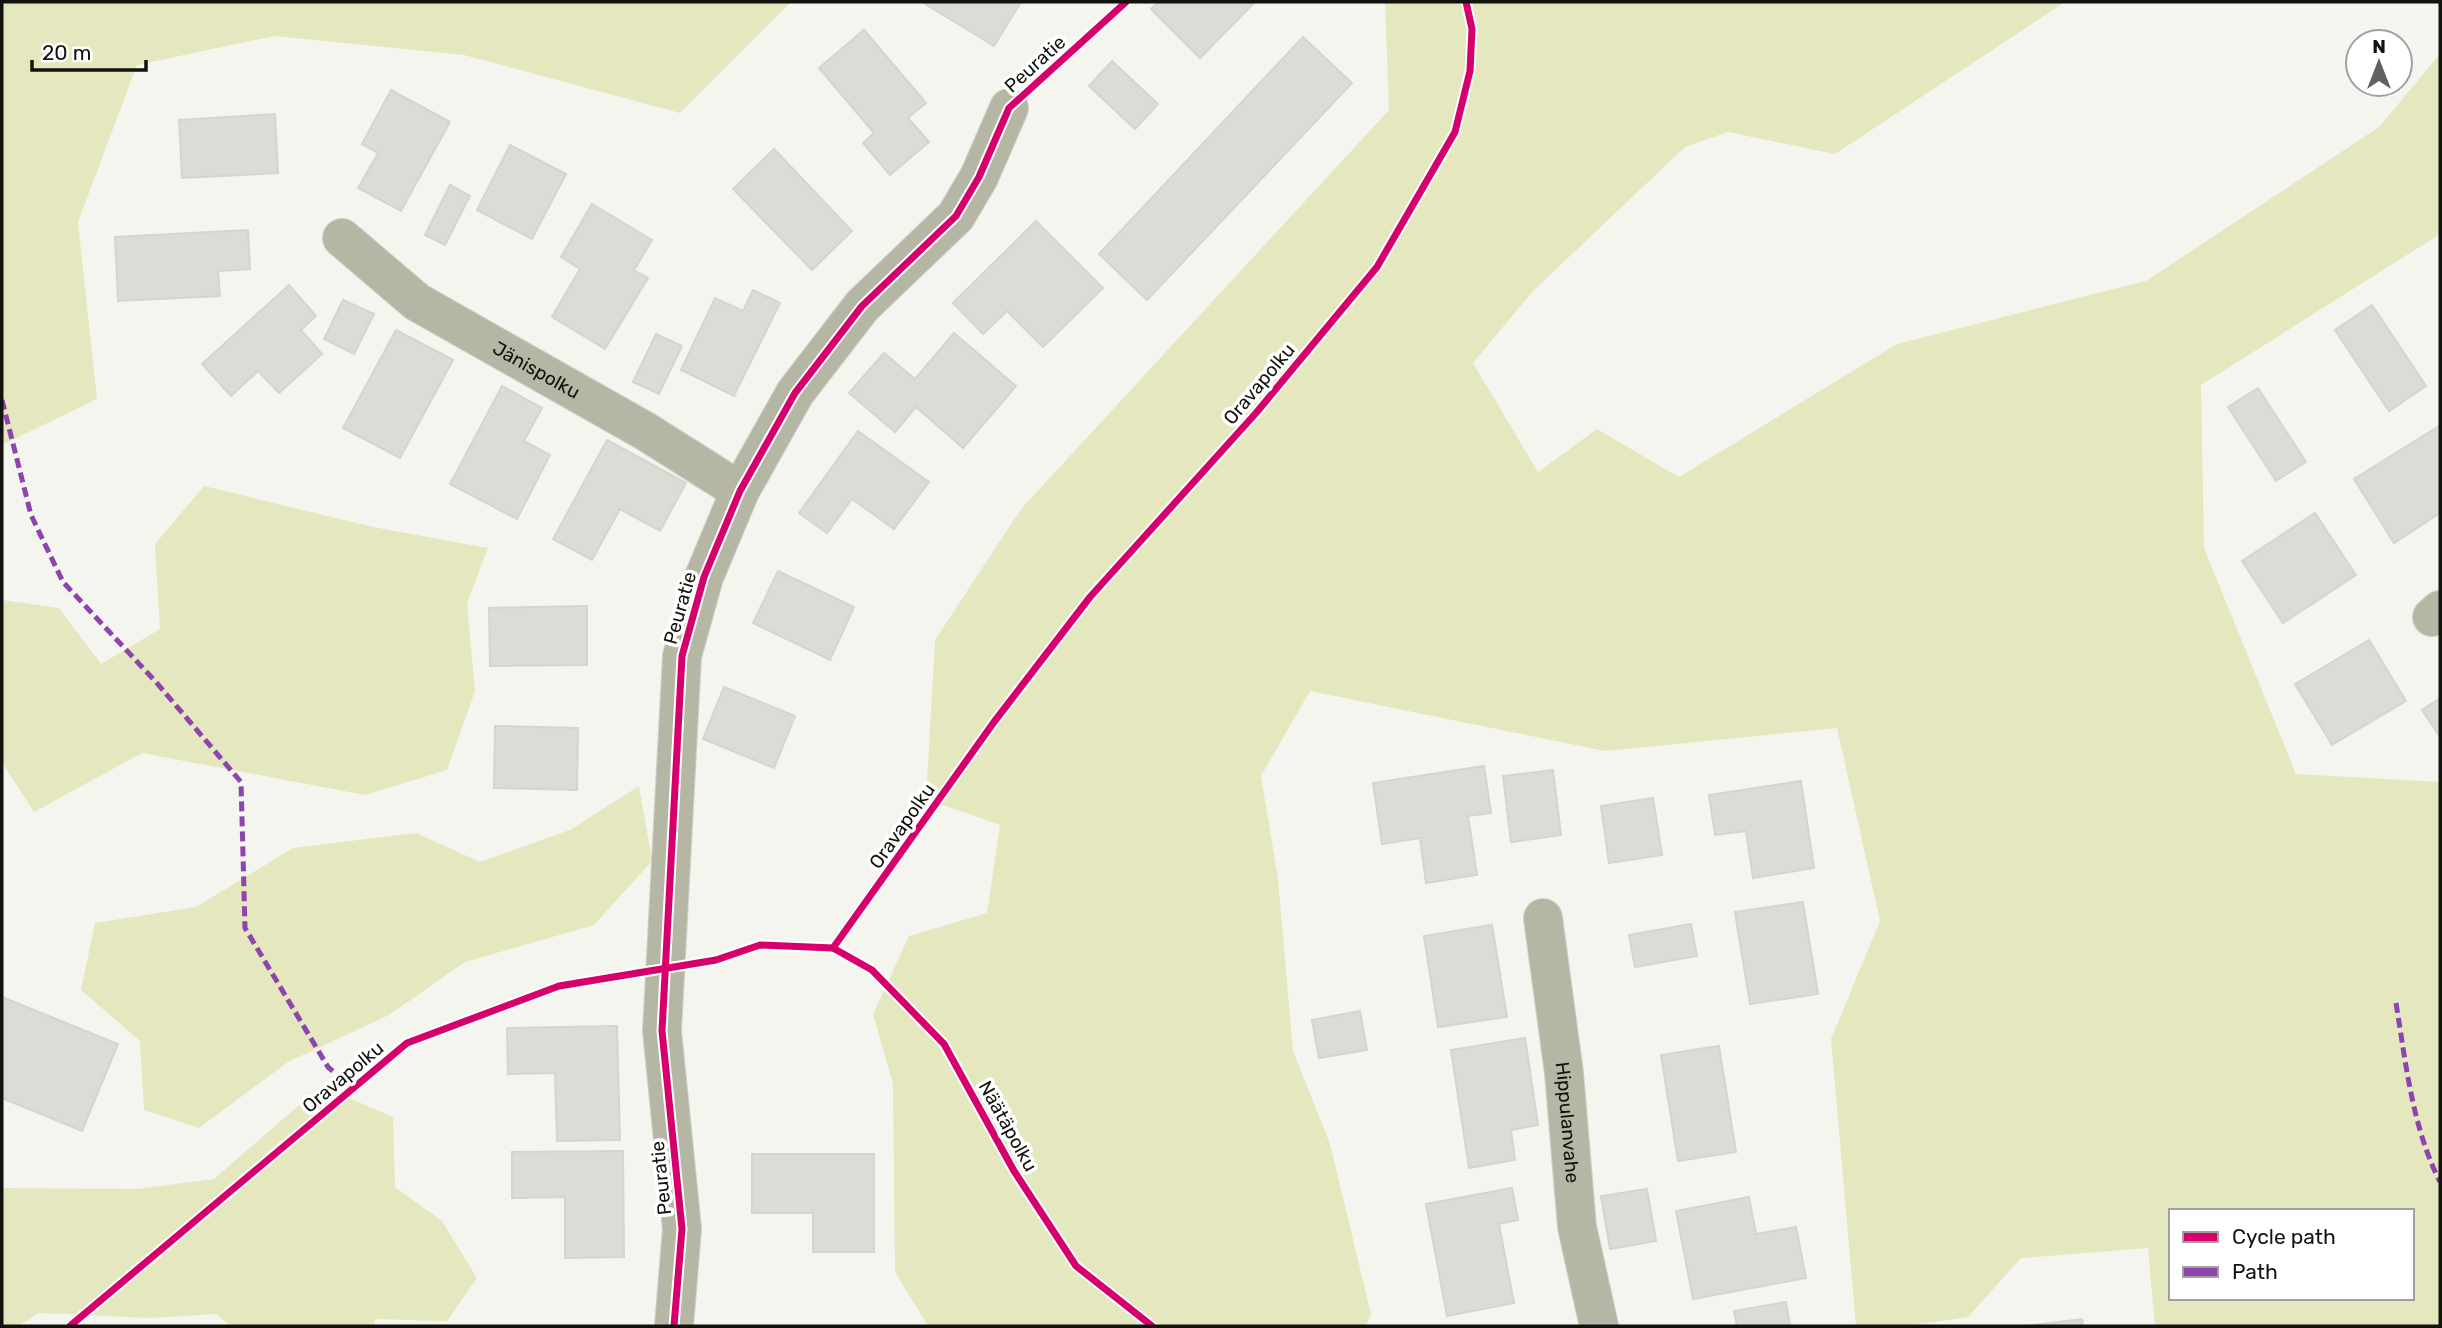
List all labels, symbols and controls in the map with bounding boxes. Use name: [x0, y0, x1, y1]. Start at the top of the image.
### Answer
scale bar: [32, 28, 145, 72]
north arrow: [2344, 28, 2414, 98]
street label: Peuratie: [1000, 31, 1070, 97]
text: N: [2372, 35, 2386, 58]
text: 20 m: [42, 40, 91, 65]
street label: Jänispolku: [489, 336, 584, 403]
street label: Oravapolku: [1218, 339, 1300, 429]
street label: Peuratie: [659, 569, 701, 647]
street label: Oravapolku: [864, 779, 940, 873]
street label: Oravapolku: [298, 1036, 388, 1118]
street label: Hippulanvahe: [1551, 1060, 1585, 1184]
street label: Näätäpolku: [974, 1077, 1042, 1175]
street label: Peuratie: [646, 1140, 676, 1216]
legend: [2169, 1209, 2414, 1300]
text: Cycle path: [2232, 1224, 2336, 1249]
text: Path: [2232, 1259, 2278, 1284]

